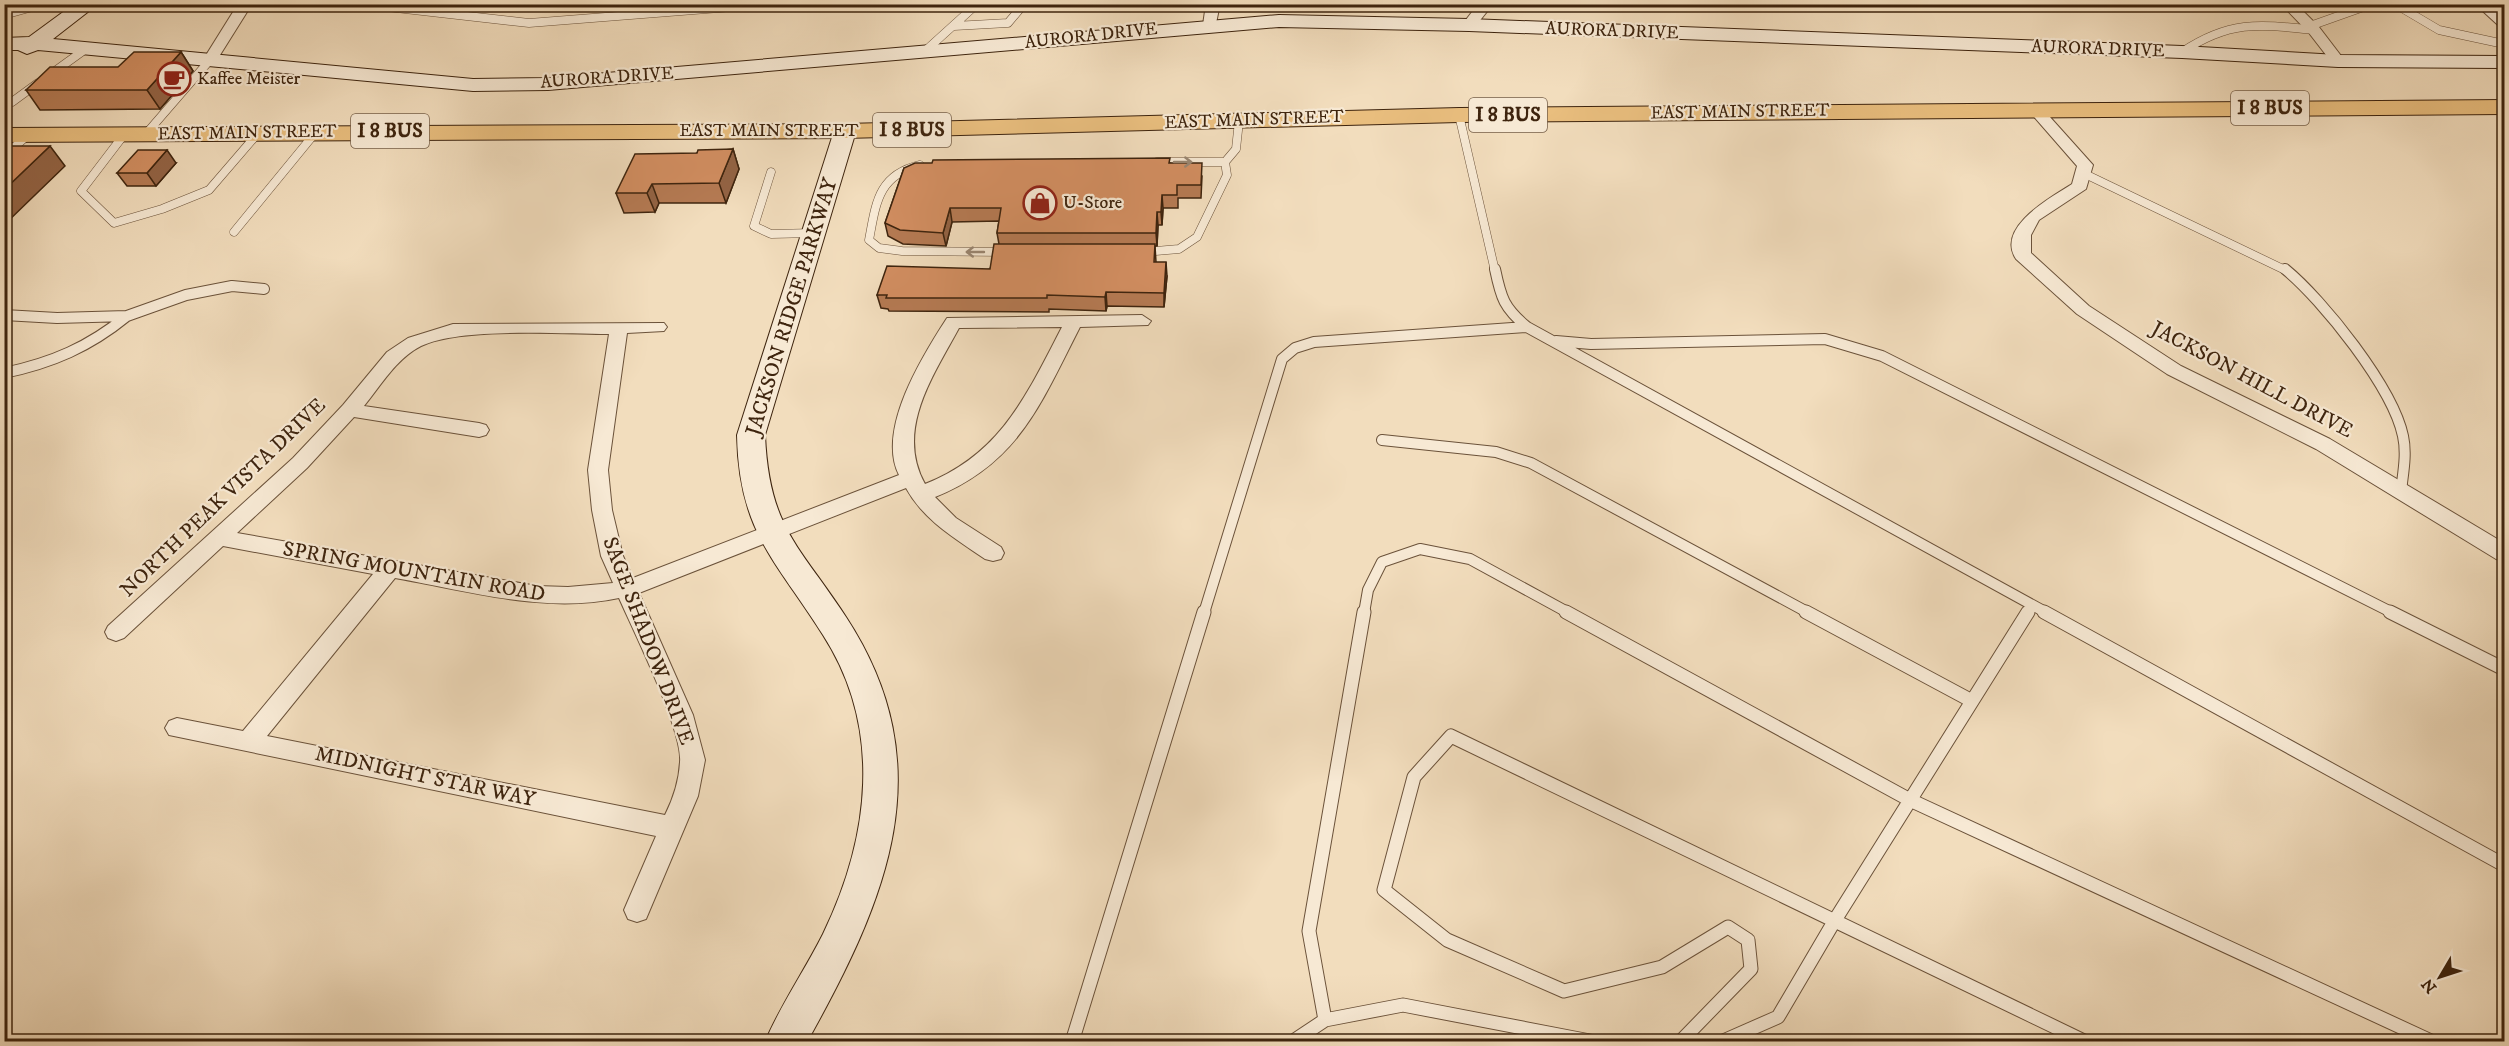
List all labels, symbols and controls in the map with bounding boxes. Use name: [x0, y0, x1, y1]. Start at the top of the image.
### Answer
street label: AURORA DRIVE: [1023, 18, 1159, 54]
street label: AURORA DRIVE: [1545, 18, 1679, 44]
street label: AURORA DRIVE: [2031, 36, 2165, 62]
cafe icon: Kaffee Meister: [156, 61, 192, 97]
street label: AURORA DRIVE: [540, 62, 675, 94]
place label: Kaffee Meister: [197, 68, 301, 90]
road number: I 8 BUS: [2231, 91, 2309, 125]
road number: I 8 BUS: [1469, 98, 1547, 132]
street label: EAST MAIN STREET: [1650, 99, 1830, 125]
street label: EAST MAIN STREET: [1164, 106, 1344, 134]
road number: I 8 BUS: [873, 113, 951, 147]
road number: I 8 BUS: [351, 114, 429, 148]
street label: EAST MAIN STREET: [157, 120, 337, 146]
street label: EAST MAIN STREET: [679, 120, 859, 142]
one-way arrow: [1173, 156, 1193, 168]
street label: JACKSON RIDGE PARKWAY: [740, 174, 844, 441]
shop icon: U-Store: [1022, 185, 1058, 221]
place label: U-Store: [1063, 192, 1122, 214]
one-way arrow: [966, 246, 986, 258]
street label: JACKSON HILL DRIVE: [2145, 315, 2357, 444]
street label: NORTH PEAK VISTA DRIVE: [115, 393, 331, 603]
street label: SAGE SHADOW DRIVE: [596, 533, 700, 749]
street label: SPRING MOUNTAIN ROAD: [281, 536, 547, 608]
street label: MIDNIGHT STAR WAY: [312, 741, 538, 813]
north arrow: [2410, 947, 2470, 1007]
text: N: [2417, 974, 2441, 997]

